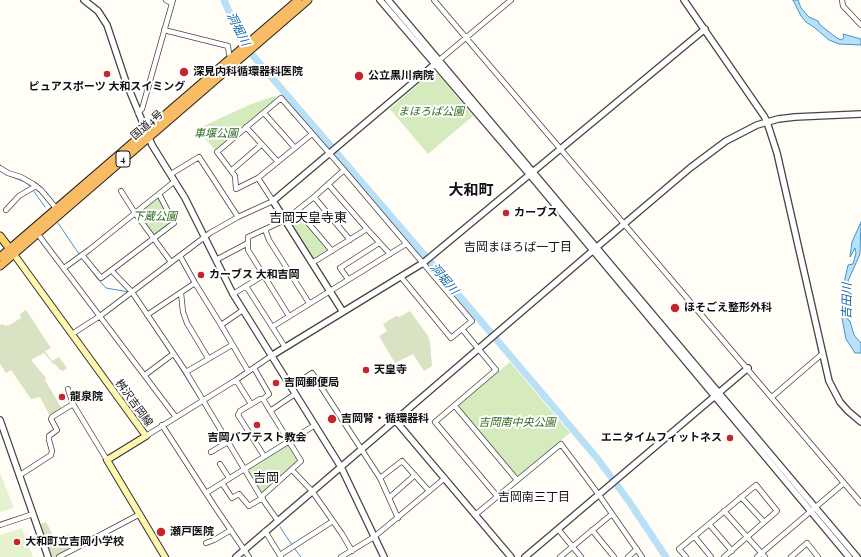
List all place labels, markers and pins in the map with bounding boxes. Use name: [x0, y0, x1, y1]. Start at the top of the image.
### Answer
place label: 深見内科循環器科医院: [193, 65, 303, 79]
marker: 深見内科循環器科医院: [178, 66, 190, 78]
marker: ピュアスポーツ 大和スイミング: [102, 69, 112, 79]
place label: 公立黒川病院: [368, 69, 434, 83]
marker: 公立黒川病院: [353, 70, 365, 82]
place label: ピュアスポーツ 大和スイミング: [29, 80, 185, 94]
place label: カーブス: [514, 206, 558, 220]
marker: カーブス: [501, 208, 511, 218]
place label: カーブス 大和吉岡: [209, 268, 300, 282]
marker: カーブス 大和吉岡: [196, 270, 206, 280]
place label: ほそごえ整形外科: [684, 301, 772, 315]
marker: ほそごえ整形外科: [669, 302, 681, 314]
place label: 天皇寺: [374, 363, 407, 377]
marker: 天皇寺: [361, 365, 371, 375]
place label: 吉岡郵便局: [284, 376, 339, 390]
marker: 吉岡郵便局: [271, 378, 281, 388]
place label: 龍泉院: [70, 390, 103, 404]
marker: 龍泉院: [57, 392, 67, 402]
place label: 吉岡腎・循環器科: [341, 412, 429, 426]
marker: 吉岡腎・循環器科: [326, 413, 338, 425]
marker: 吉岡バプテスト教会: [252, 420, 262, 430]
place label: 吉岡バプテスト教会: [208, 431, 306, 445]
place label: エニタイムフィットネス: [601, 431, 722, 445]
marker: エニタイムフィットネス: [725, 433, 735, 443]
place label: 瀬戸医院: [170, 525, 214, 539]
marker: 瀬戸医院: [155, 526, 167, 538]
place label: 大和町立吉岡小学校: [25, 535, 124, 549]
marker: 大和町立吉岡小学校: [12, 537, 22, 547]

